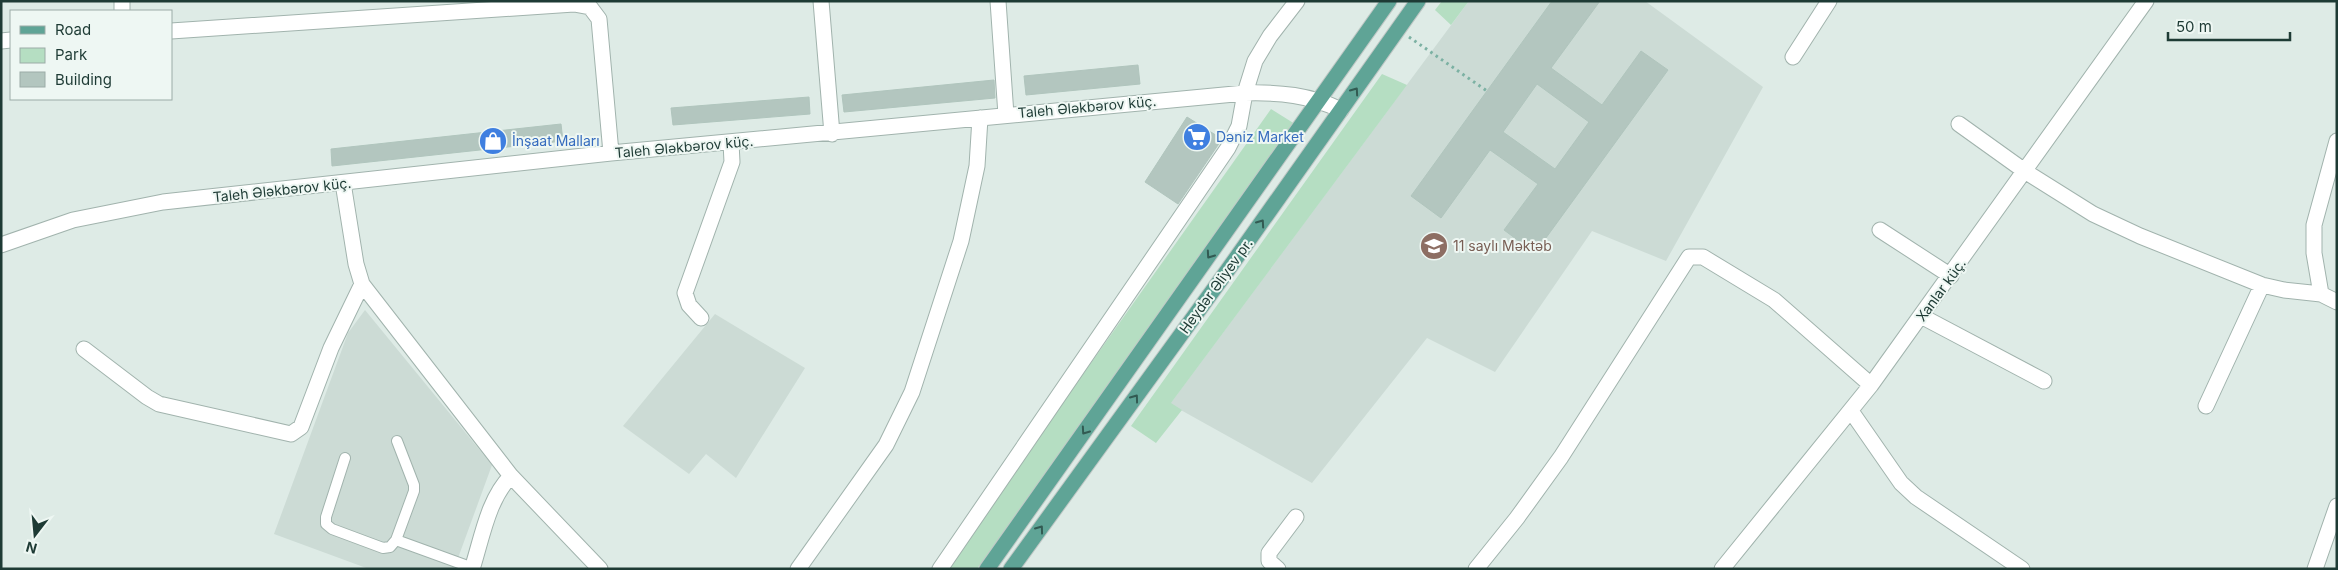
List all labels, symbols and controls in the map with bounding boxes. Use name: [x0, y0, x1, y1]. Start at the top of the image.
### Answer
legend: [10, 10, 172, 100]
scale bar: [2168, 10, 2290, 42]
text: 50 m: [2176, 17, 2212, 36]
text: Road: [55, 20, 91, 39]
text: Park: [55, 45, 88, 64]
text: Building: [55, 70, 112, 89]
one-way arrow: [1349, 87, 1358, 96]
street label: Taleh Ələkbərov küç.: [1017, 92, 1157, 121]
supermarket icon: Dəniz Market: [1182, 122, 1212, 152]
shop icon: İnşaat Malları: [478, 126, 508, 156]
place label: Dəniz Market: [1216, 128, 1304, 145]
place label: İnşaat Malları: [512, 132, 600, 149]
street label: Taleh Ələkbərov küç.: [614, 132, 754, 161]
street label: Taleh Ələkbərov küç.: [212, 174, 352, 205]
one-way arrow: [1255, 219, 1264, 229]
school or university icon: 11 saylı Məktəb: [1419, 231, 1449, 261]
street label: Heydər Əliyev pr.: [1175, 235, 1256, 337]
place label: 11 saylı Məktəb: [1453, 237, 1552, 254]
one-way arrow: [1207, 250, 1216, 259]
street label: Xanlar küç.: [1912, 255, 1969, 324]
one-way arrow: [1129, 394, 1138, 404]
one-way arrow: [1082, 425, 1091, 435]
north arrow: [10, 510, 60, 560]
one-way arrow: [1034, 525, 1043, 535]
text: N: [24, 538, 39, 558]

